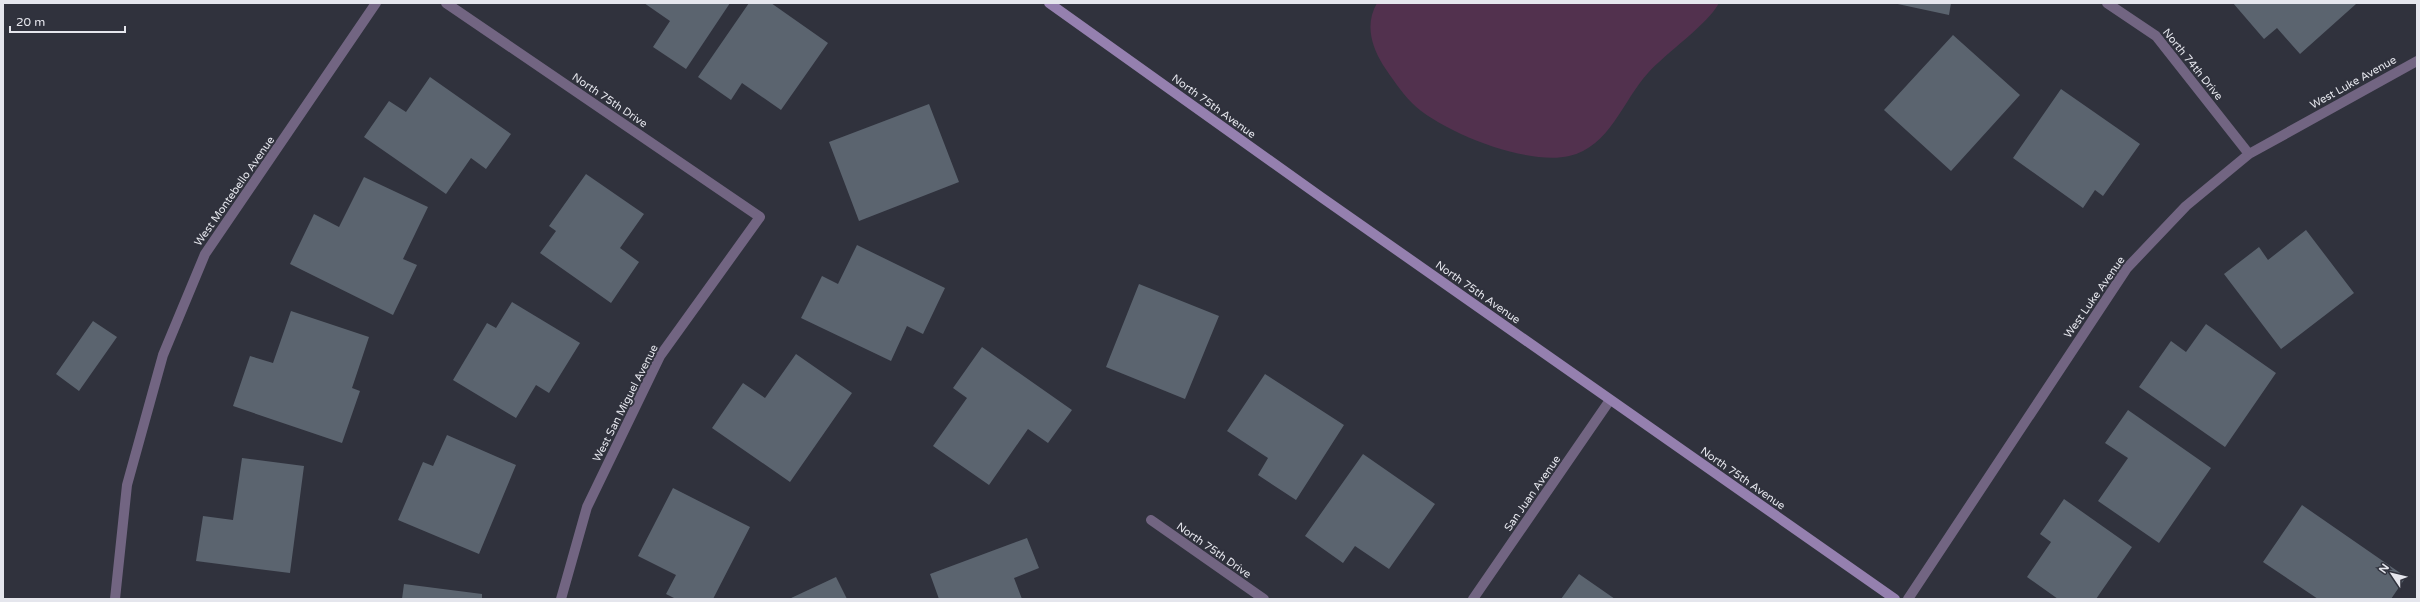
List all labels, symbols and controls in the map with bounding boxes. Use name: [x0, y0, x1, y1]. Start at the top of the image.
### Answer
scale bar: [10, 8, 125, 34]
text: 20 m: [16, 15, 45, 29]
street label: North 74th Drive: [2160, 26, 2225, 103]
street label: West Luke Avenue: [2308, 53, 2399, 112]
street label: North 75th Drive: [570, 70, 650, 130]
street label: North 75th Avenue: [1169, 72, 1258, 141]
street label: West Montebello Avenue: [192, 134, 277, 249]
street label: West Luke Avenue: [2061, 254, 2127, 341]
street label: North 75th Avenue: [1433, 258, 1523, 326]
street label: West San Miguel Avenue: [590, 342, 661, 464]
street label: North 75th Avenue: [1698, 444, 1788, 512]
street label: San Juan Avenue: [1501, 453, 1563, 534]
street label: North 75th Drive: [1174, 520, 1253, 581]
north arrow: [2372, 554, 2412, 594]
text: N: [2376, 561, 2392, 576]

